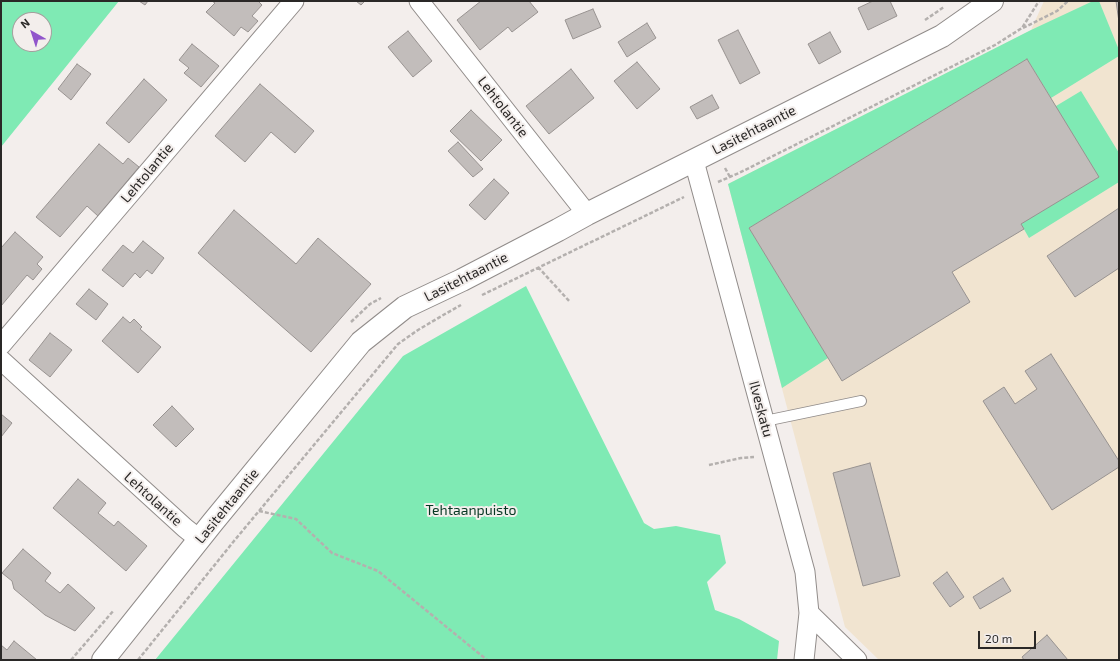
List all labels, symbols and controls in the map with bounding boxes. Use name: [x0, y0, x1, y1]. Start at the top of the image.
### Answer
north arrow: [12, 12, 52, 52]
text: N: [18, 16, 32, 31]
street label: Lehtolantie: [474, 73, 532, 141]
street label: Lasitehtaantie: [709, 102, 799, 158]
street label: Lehtolantie: [117, 140, 177, 206]
street label: Lasitehtaantie: [421, 249, 511, 305]
street label: Ilveskatu: [745, 379, 777, 439]
street label: Lasitehtaantie: [192, 465, 262, 547]
street label: Lehtolantie: [120, 469, 186, 529]
park label: Tehtaanpuisto: [425, 502, 517, 518]
scale bar: [980, 623, 1038, 649]
text: 20 m: [985, 631, 1012, 645]

